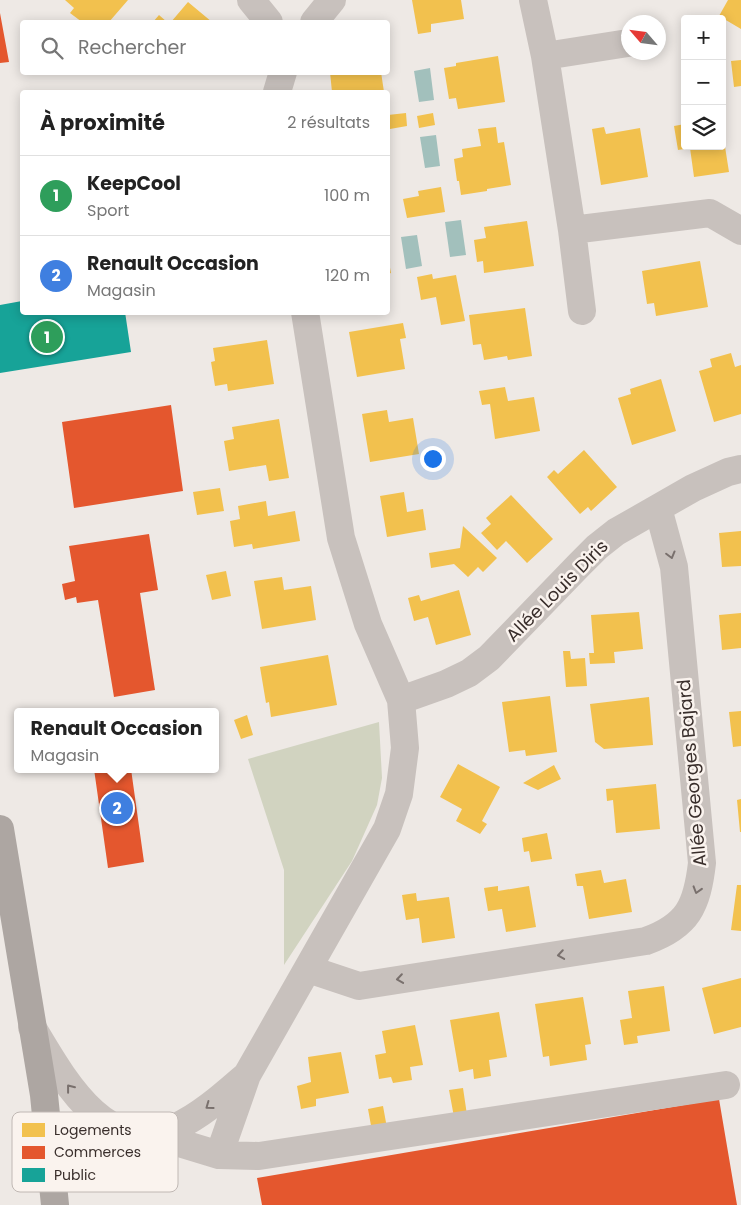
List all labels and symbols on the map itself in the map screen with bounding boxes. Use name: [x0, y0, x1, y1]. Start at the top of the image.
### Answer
north arrow: [621, 15, 666, 60]
pin: 1: [31, 318, 63, 356]
your location: [420, 446, 446, 472]
street label: Allée Louis Diris: [500, 534, 613, 647]
one-way arrow: [665, 550, 675, 558]
street label: Allée Georges Bajard: [671, 678, 712, 868]
pin: 2: [101, 789, 133, 827]
one-way arrow: [693, 885, 703, 894]
one-way arrow: [557, 949, 565, 959]
one-way arrow: [396, 974, 405, 984]
one-way arrow: [68, 1085, 76, 1094]
one-way arrow: [205, 1100, 215, 1109]
legend: [12, 1112, 178, 1192]
text: Logements: [54, 1120, 132, 1140]
text: Commerces: [54, 1142, 141, 1162]
text: Public: [54, 1165, 96, 1185]

